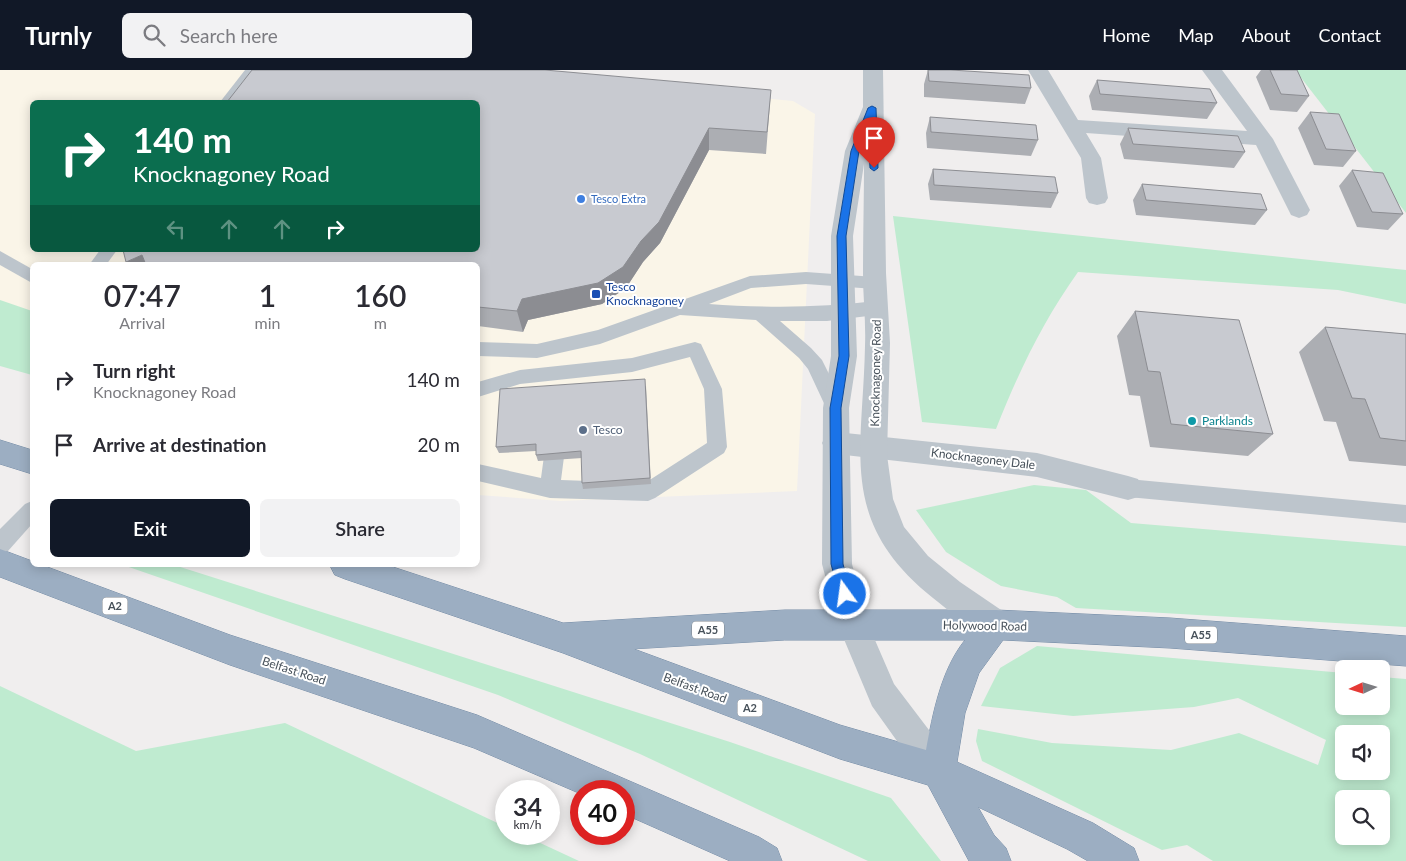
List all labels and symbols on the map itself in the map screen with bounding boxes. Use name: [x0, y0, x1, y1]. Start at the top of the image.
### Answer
pin: [853, 117, 895, 168]
place label: Tesco Extra: [591, 192, 646, 205]
marker: Tesco Extra: [575, 193, 587, 205]
place label: Tesco Knocknagoney: [606, 279, 685, 308]
marker: Tesco Knocknagoney: [590, 288, 602, 300]
street label: Knocknagoney Road: [867, 319, 884, 427]
place label: Parklands: [1202, 413, 1253, 428]
marker: Parklands: [1186, 415, 1198, 427]
place label: Tesco: [593, 422, 623, 437]
marker: Tesco: [577, 424, 589, 436]
street label: Knocknagoney Dale: [930, 445, 1036, 472]
position arrow: [818, 567, 870, 619]
road number: A2: [102, 598, 128, 614]
street label: Holywood Road: [943, 617, 1027, 634]
road number: A55: [692, 622, 724, 638]
road number: A55: [1185, 626, 1217, 644]
street label: Belfast Road: [260, 653, 328, 688]
north arrow: [1335, 660, 1390, 715]
street label: Belfast Road: [662, 669, 729, 706]
road number: A2: [738, 700, 762, 716]
speed limit sign: 40: [570, 780, 635, 845]

